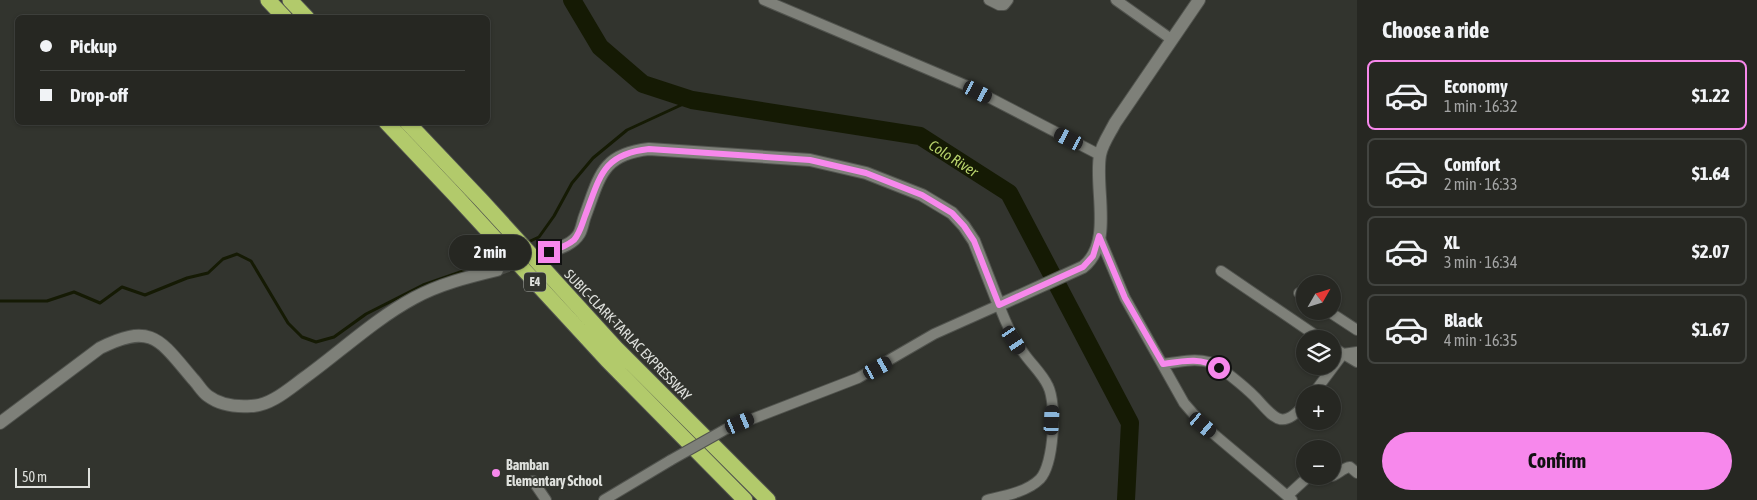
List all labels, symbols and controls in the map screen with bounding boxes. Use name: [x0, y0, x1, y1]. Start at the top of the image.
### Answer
text: Choose a ride: [1382, 17, 1489, 43]
text: Pickup: [70, 35, 117, 57]
icon: car: [1384, 73, 1429, 118]
text: Economy: [1444, 75, 1508, 97]
car: [961, 79, 994, 105]
text: Drop-off: [70, 84, 128, 106]
text: $1.22: [1692, 84, 1730, 106]
text: 1 min · 16:32: [1444, 97, 1517, 115]
car: [1052, 126, 1085, 152]
water label: Colo River: [926, 136, 982, 180]
icon: car: [1384, 151, 1429, 196]
text: Comfort: [1444, 153, 1500, 175]
text: $1.64: [1692, 162, 1730, 184]
text: 2 min · 16:33: [1444, 175, 1517, 193]
icon: car: [1384, 229, 1429, 274]
text: XL: [1444, 231, 1460, 253]
callout: 2 min: [449, 234, 532, 270]
text: $2.07: [1692, 240, 1730, 262]
route end: [538, 241, 560, 263]
text: 2 min: [474, 243, 506, 261]
text: 3 min · 16:34: [1444, 253, 1517, 271]
street label: SUBIC-CLARK-TARLAC EXPRESSWAY: [561, 266, 695, 404]
road number: E4: [524, 272, 546, 292]
north arrow: [1296, 275, 1341, 320]
map controls: [1296, 275, 1341, 485]
icon: car: [1384, 307, 1429, 352]
text: Black: [1444, 309, 1482, 331]
text: $1.67: [1692, 318, 1730, 340]
car: [999, 323, 1028, 357]
button: layers: [1296, 330, 1341, 375]
text: 4 min · 16:35: [1444, 331, 1517, 349]
car: [861, 354, 894, 382]
route start: [1208, 357, 1230, 379]
button: +: [1296, 385, 1341, 430]
car: [1043, 405, 1060, 435]
car: [723, 410, 756, 436]
car: [1186, 410, 1219, 440]
button: Confirm: [1382, 432, 1732, 490]
button: −: [1296, 440, 1341, 485]
place label: Bamban Elementary School: [506, 457, 602, 489]
scale bar: [15, 465, 90, 488]
marker: Bamban Elementary School: [490, 467, 502, 479]
text: 50 m: [22, 469, 47, 485]

